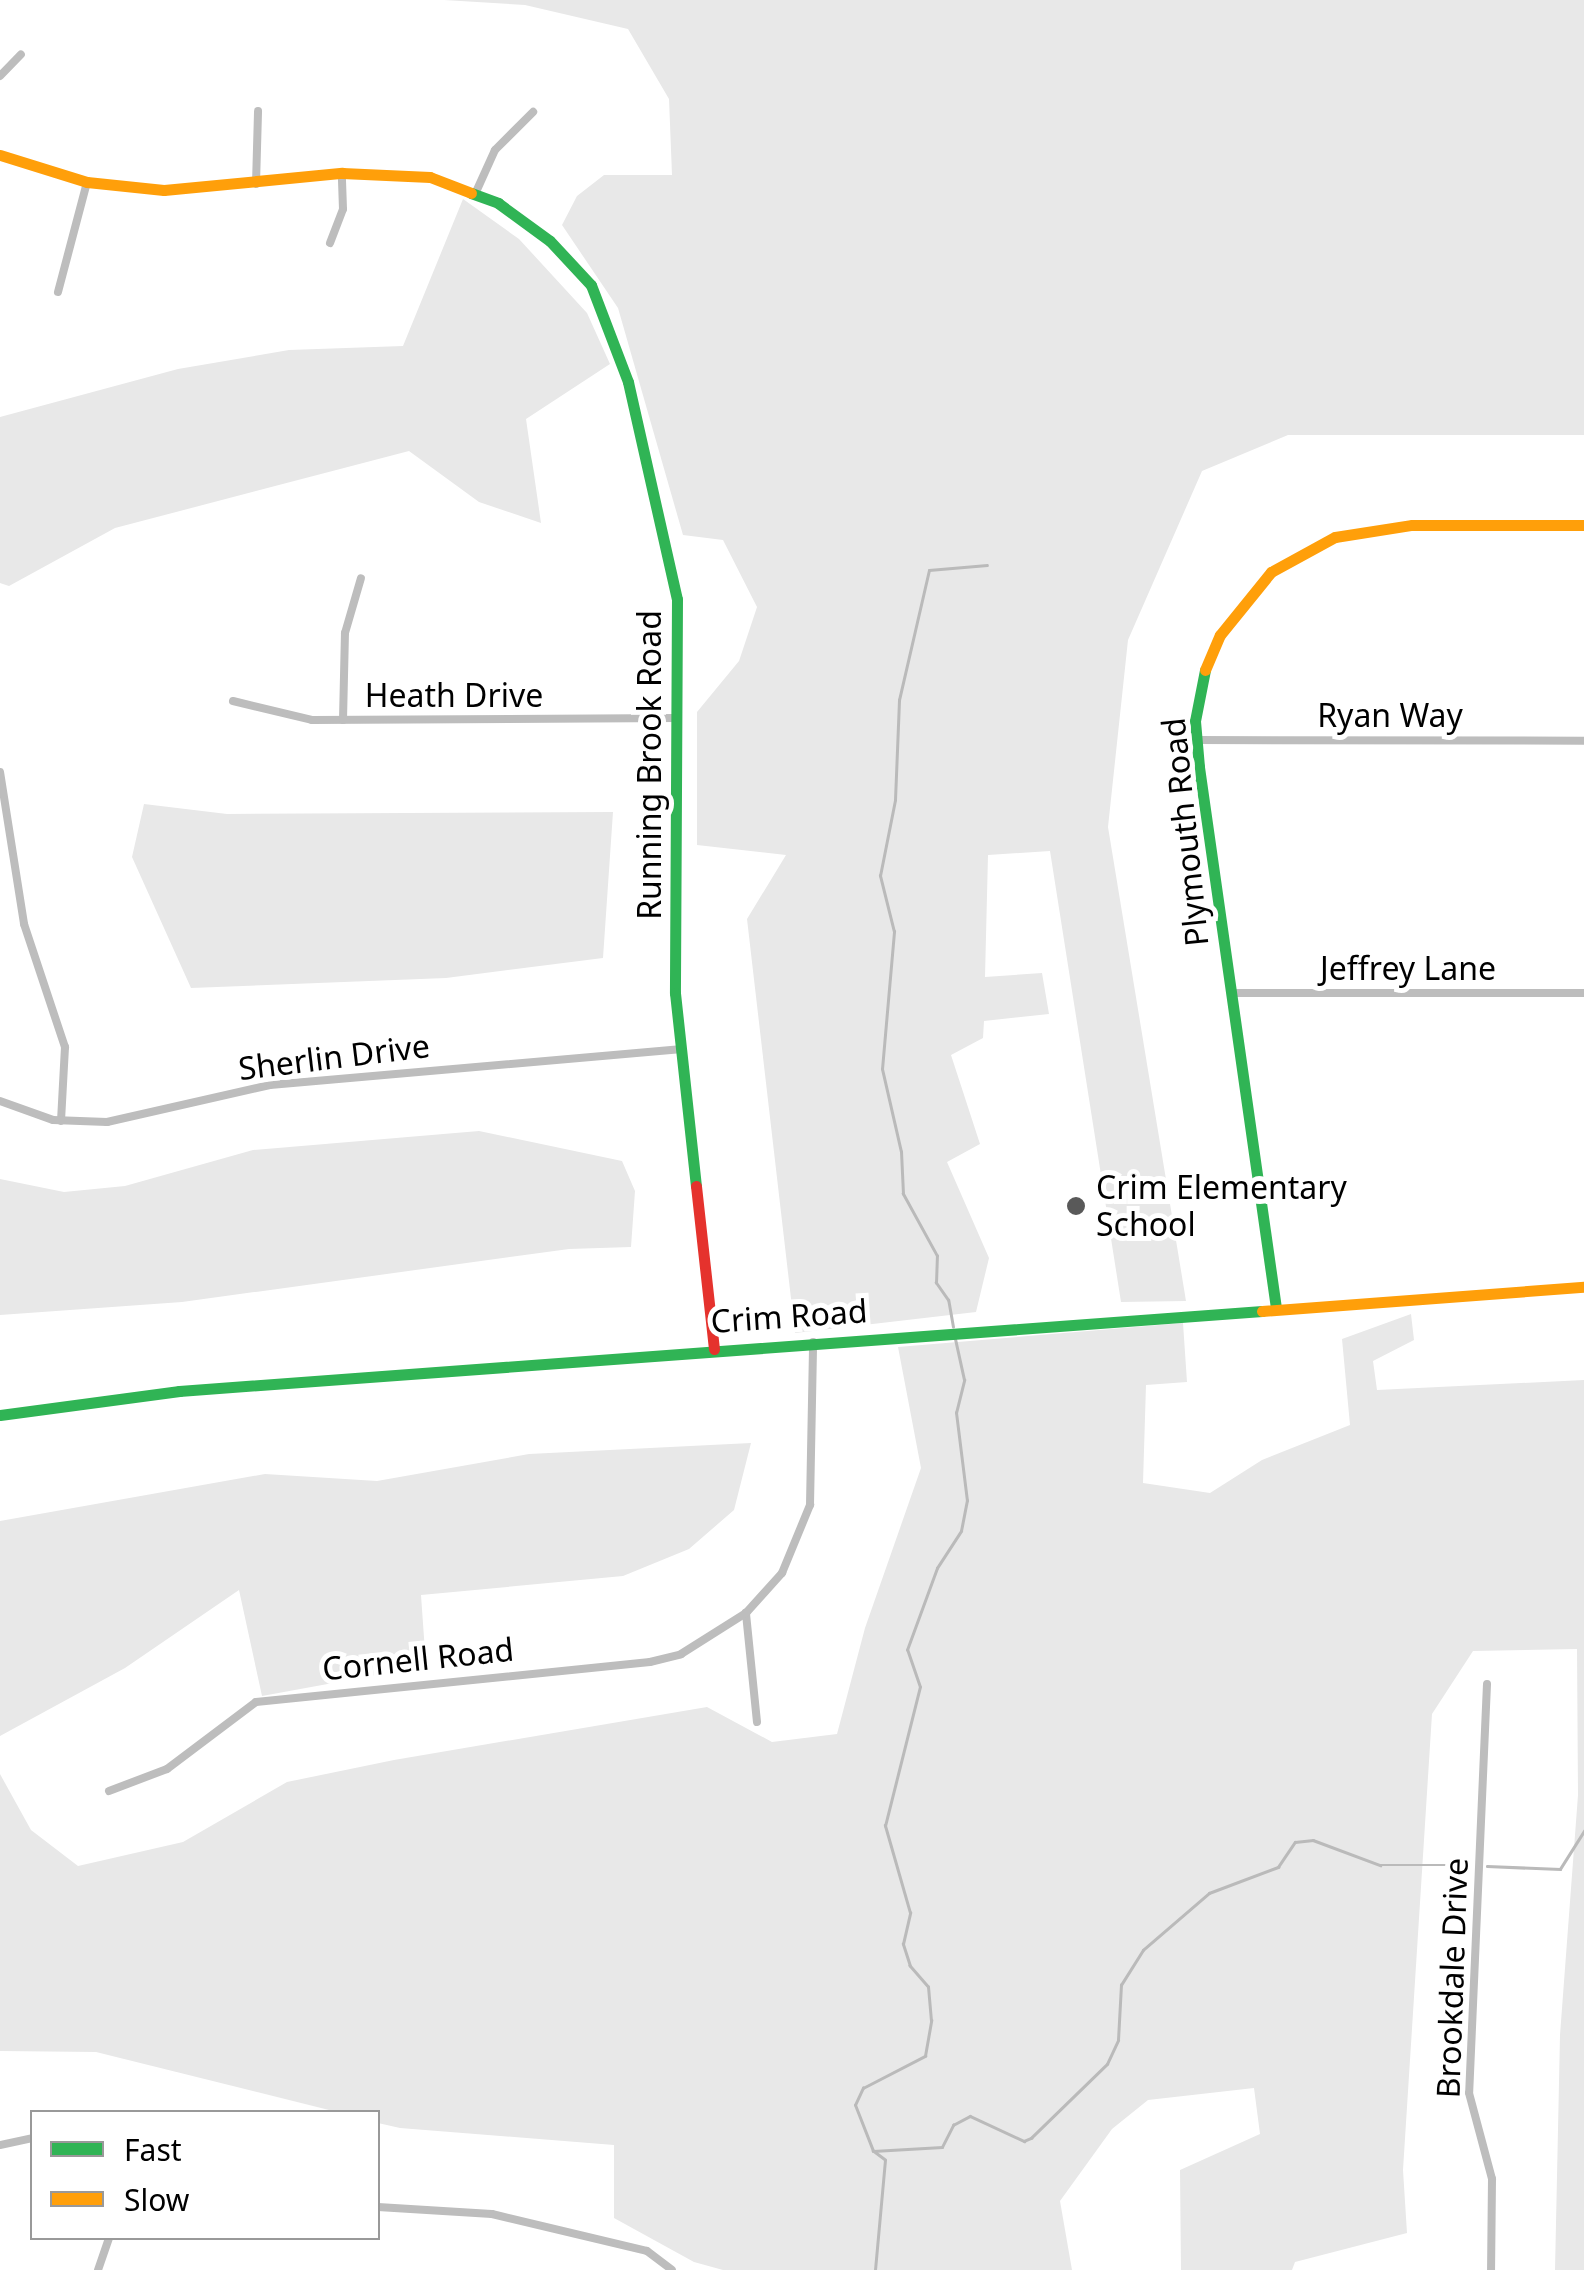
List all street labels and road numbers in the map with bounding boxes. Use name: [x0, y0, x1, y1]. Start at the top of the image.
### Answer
street label: Running Brook Road: [630, 610, 668, 920]
street label: Heath Drive: [365, 676, 543, 714]
street label: Ryan Way: [1317, 696, 1463, 734]
street label: Plymouth Road: [1154, 716, 1216, 948]
street label: Jeffrey Lane: [1320, 949, 1496, 987]
street label: Sherlin Drive: [236, 1026, 432, 1088]
street label: Crim Road: [709, 1291, 869, 1341]
street label: Cornell Road: [320, 1630, 516, 1688]
street label: Brookdale Drive: [1429, 1857, 1475, 2099]

